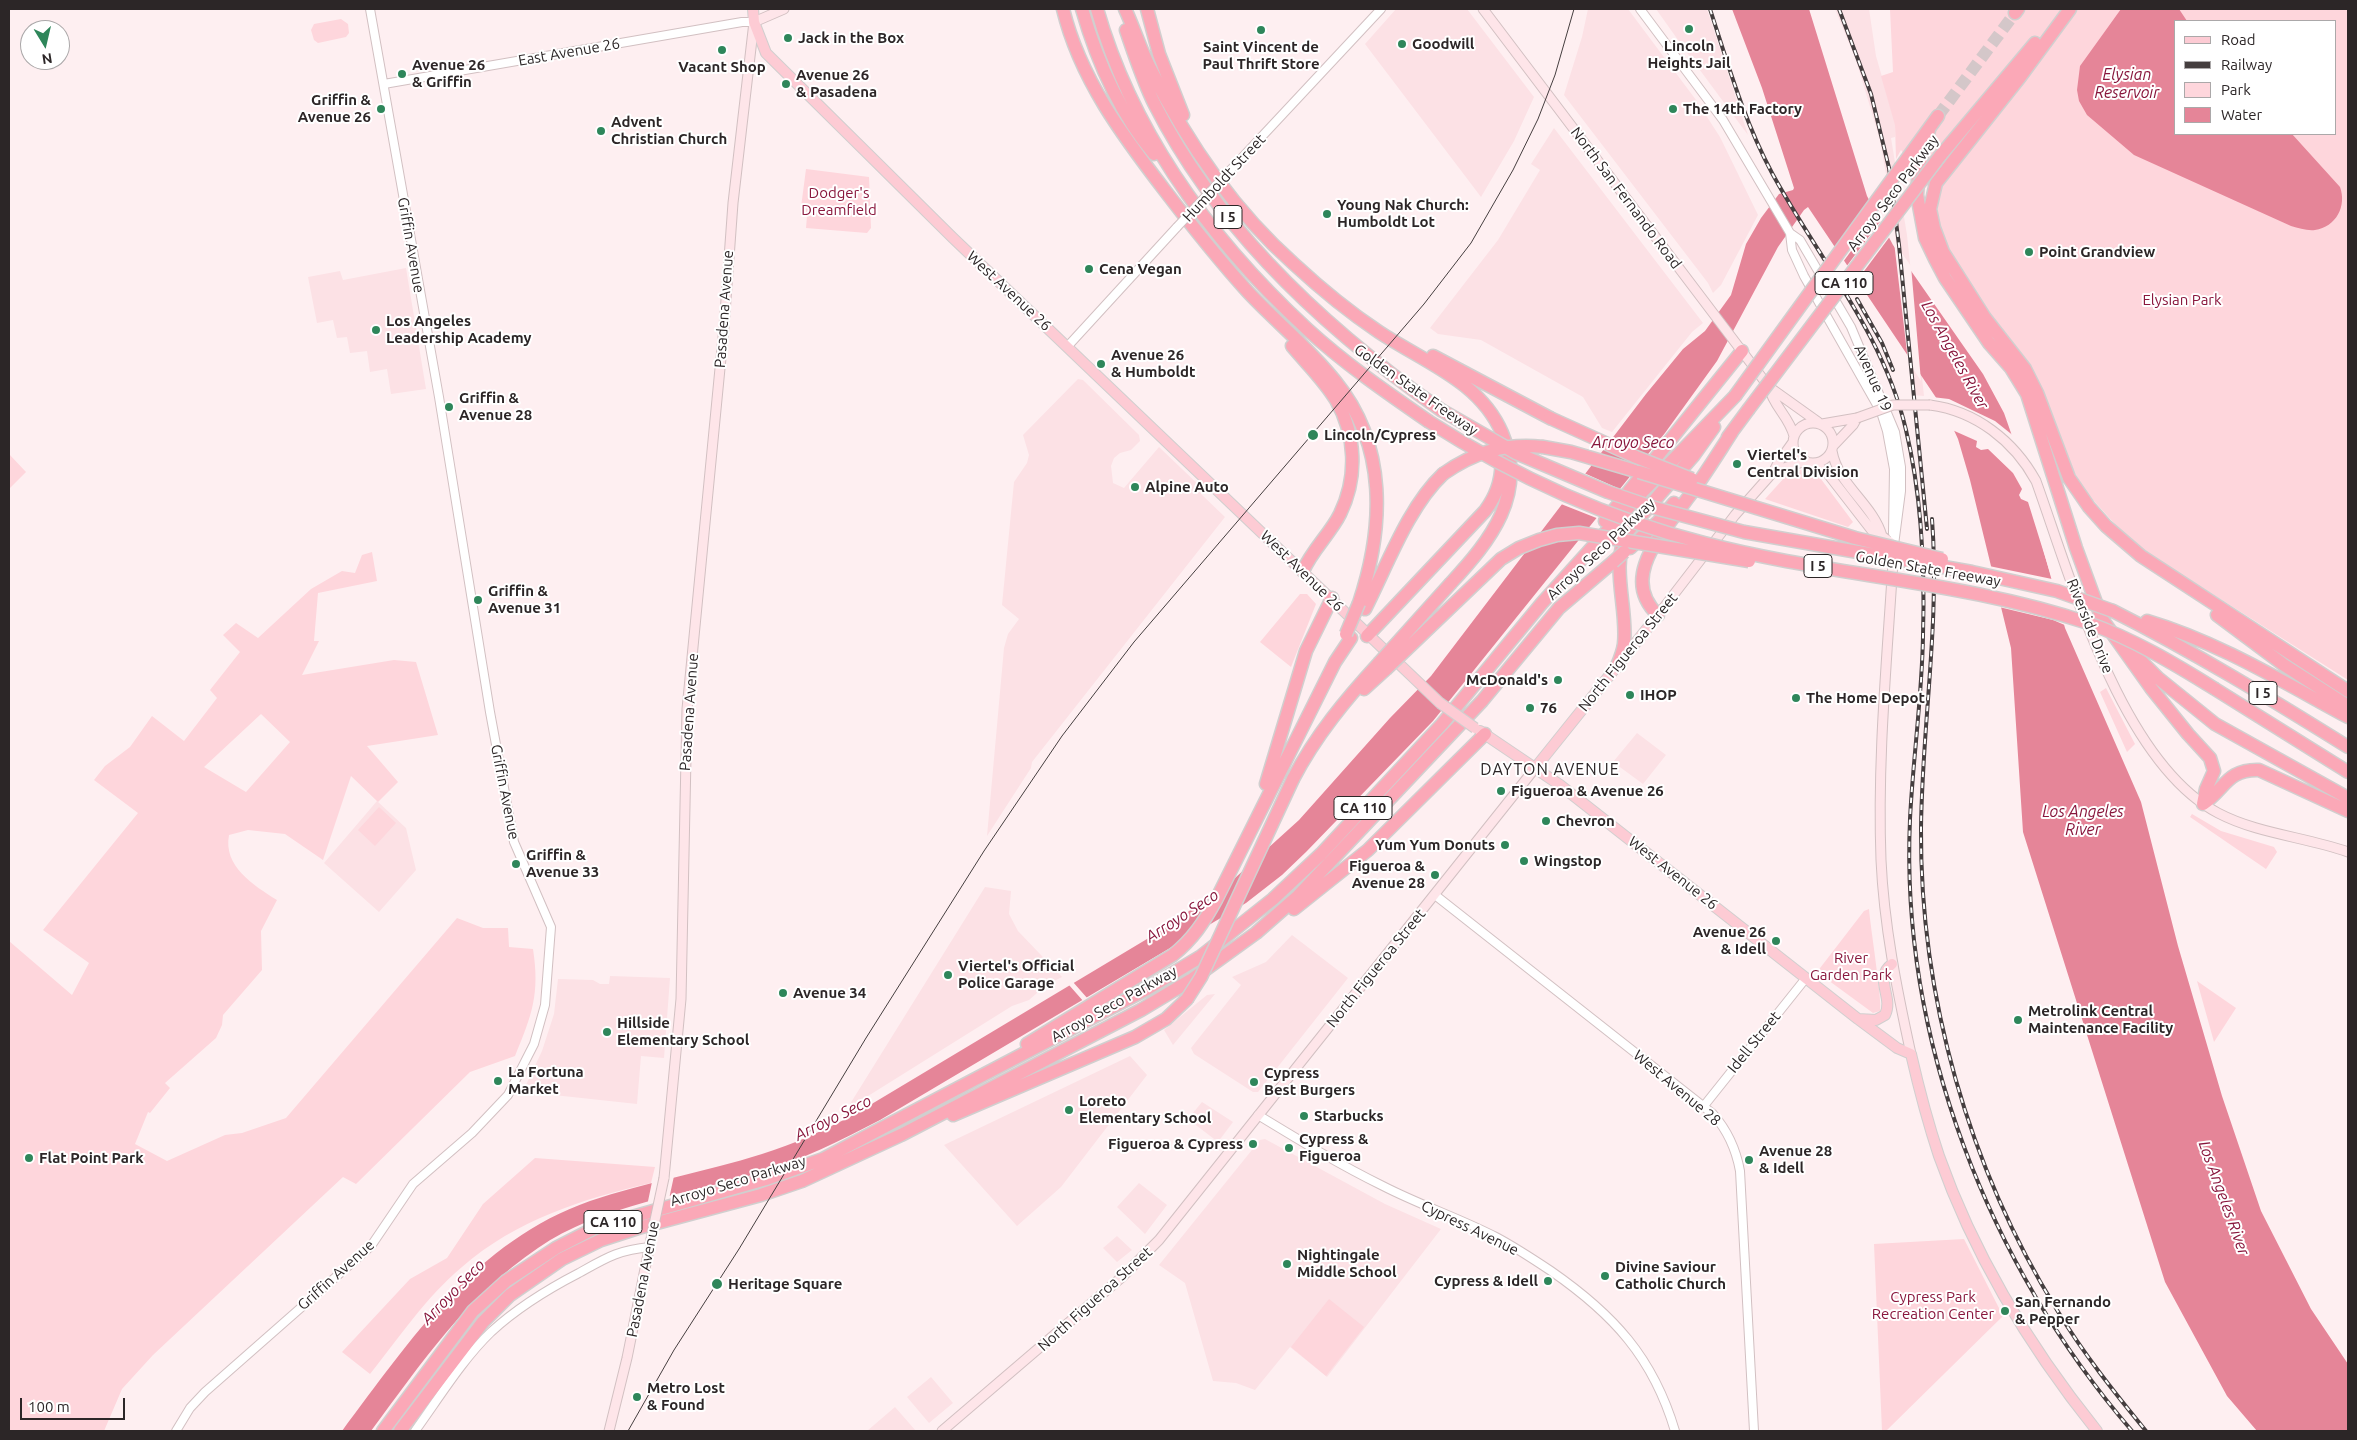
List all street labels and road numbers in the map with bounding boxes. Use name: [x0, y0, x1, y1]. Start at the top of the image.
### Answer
street label: East Avenue 26: [517, 34, 621, 70]
street label: North San Fernando Road: [1567, 124, 1685, 272]
street label: Humboldt Street: [1179, 130, 1269, 226]
street label: Arroyo Seco Parkway: [1843, 131, 1943, 255]
street label: Griffin Avenue: [394, 196, 428, 294]
road number: I 5: [1214, 206, 1242, 228]
street label: West Avenue 26: [963, 247, 1055, 335]
street label: Pasadena Avenue: [711, 249, 737, 369]
road number: CA 110: [1815, 272, 1873, 294]
street label: Golden State Freeway: [1351, 340, 1481, 440]
street label: Avenue 19: [1850, 342, 1896, 414]
street label: Arroyo Seco Parkway: [1543, 494, 1659, 604]
street label: West Avenue 26: [1257, 527, 1347, 615]
street label: Golden State Freeway: [1854, 547, 2002, 591]
road number: I 5: [1804, 554, 1832, 578]
street label: Riverside Drive: [2063, 576, 2117, 676]
street label: North Figueroa Street: [1575, 589, 1681, 715]
street label: Pasadena Avenue: [676, 652, 702, 772]
road number: I 5: [2249, 681, 2277, 704]
street label: Griffin Avenue: [487, 743, 523, 841]
road number: CA 110: [1334, 796, 1392, 820]
street label: West Avenue 26: [1625, 832, 1721, 914]
street label: North Figueroa Street: [1323, 905, 1429, 1031]
street label: Arroyo Seco Parkway: [1048, 962, 1180, 1046]
street label: Idell Street: [1724, 1008, 1784, 1076]
street label: West Avenue 28: [1630, 1046, 1724, 1130]
street label: Arroyo Seco Parkway: [668, 1152, 808, 1210]
street label: Cypress Avenue: [1418, 1197, 1522, 1259]
road number: CA 110: [584, 1210, 642, 1234]
street label: Pasadena Avenue: [623, 1219, 663, 1339]
street label: Griffin Avenue: [294, 1236, 378, 1314]
street label: North Figueroa Street: [1034, 1243, 1156, 1355]

